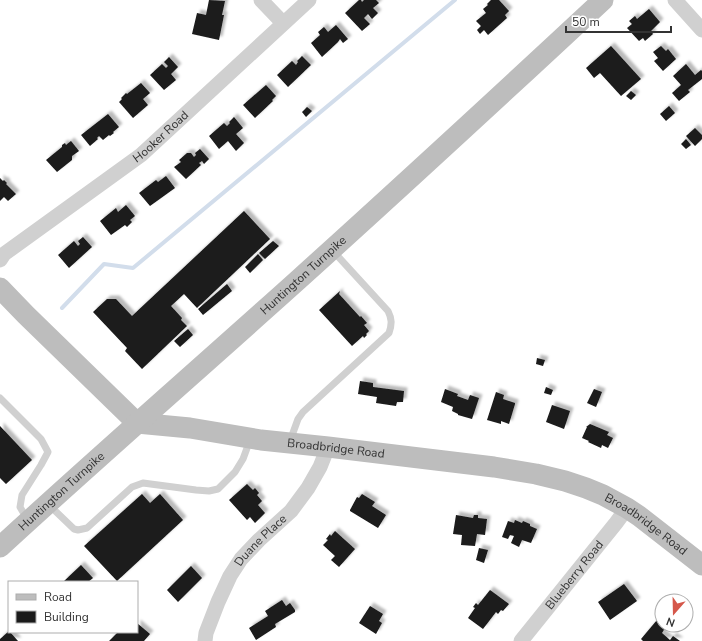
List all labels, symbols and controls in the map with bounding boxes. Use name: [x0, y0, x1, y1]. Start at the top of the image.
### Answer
scale bar: [566, 8, 671, 34]
text: 50 m: [572, 14, 600, 30]
street label: Hooker Road: [130, 107, 192, 166]
street label: Huntington Turnpike: [257, 232, 350, 318]
street label: Broadbridge Road: [286, 435, 386, 462]
street label: Huntington Turnpike: [15, 448, 108, 534]
street label: Broadbridge Road: [602, 489, 691, 559]
street label: Duane Place: [230, 511, 290, 569]
street label: Blueberry Road: [542, 537, 607, 613]
legend: [8, 581, 138, 633]
text: Road: [44, 589, 72, 605]
north arrow: [654, 593, 694, 633]
text: Building: [44, 609, 89, 625]
text: N: [664, 613, 677, 630]

